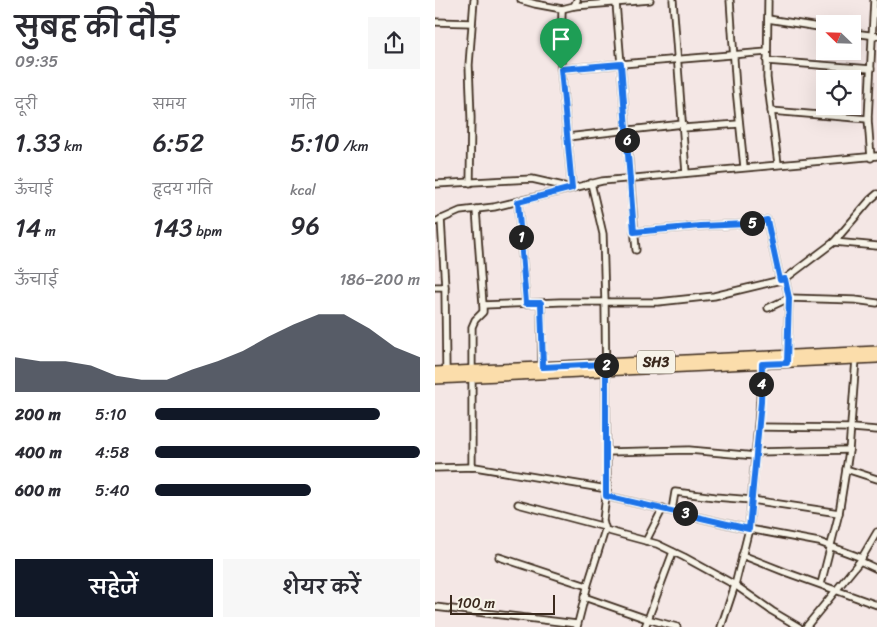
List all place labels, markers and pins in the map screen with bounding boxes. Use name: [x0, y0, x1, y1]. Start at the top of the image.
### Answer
pin: [540, 18, 582, 69]
pin: 6: [615, 128, 639, 152]
pin: 5: [739, 210, 765, 236]
pin: 1: [509, 224, 533, 250]
pin: 2: [593, 352, 619, 378]
pin: 4: [749, 372, 773, 396]
pin: 3: [673, 500, 697, 526]

